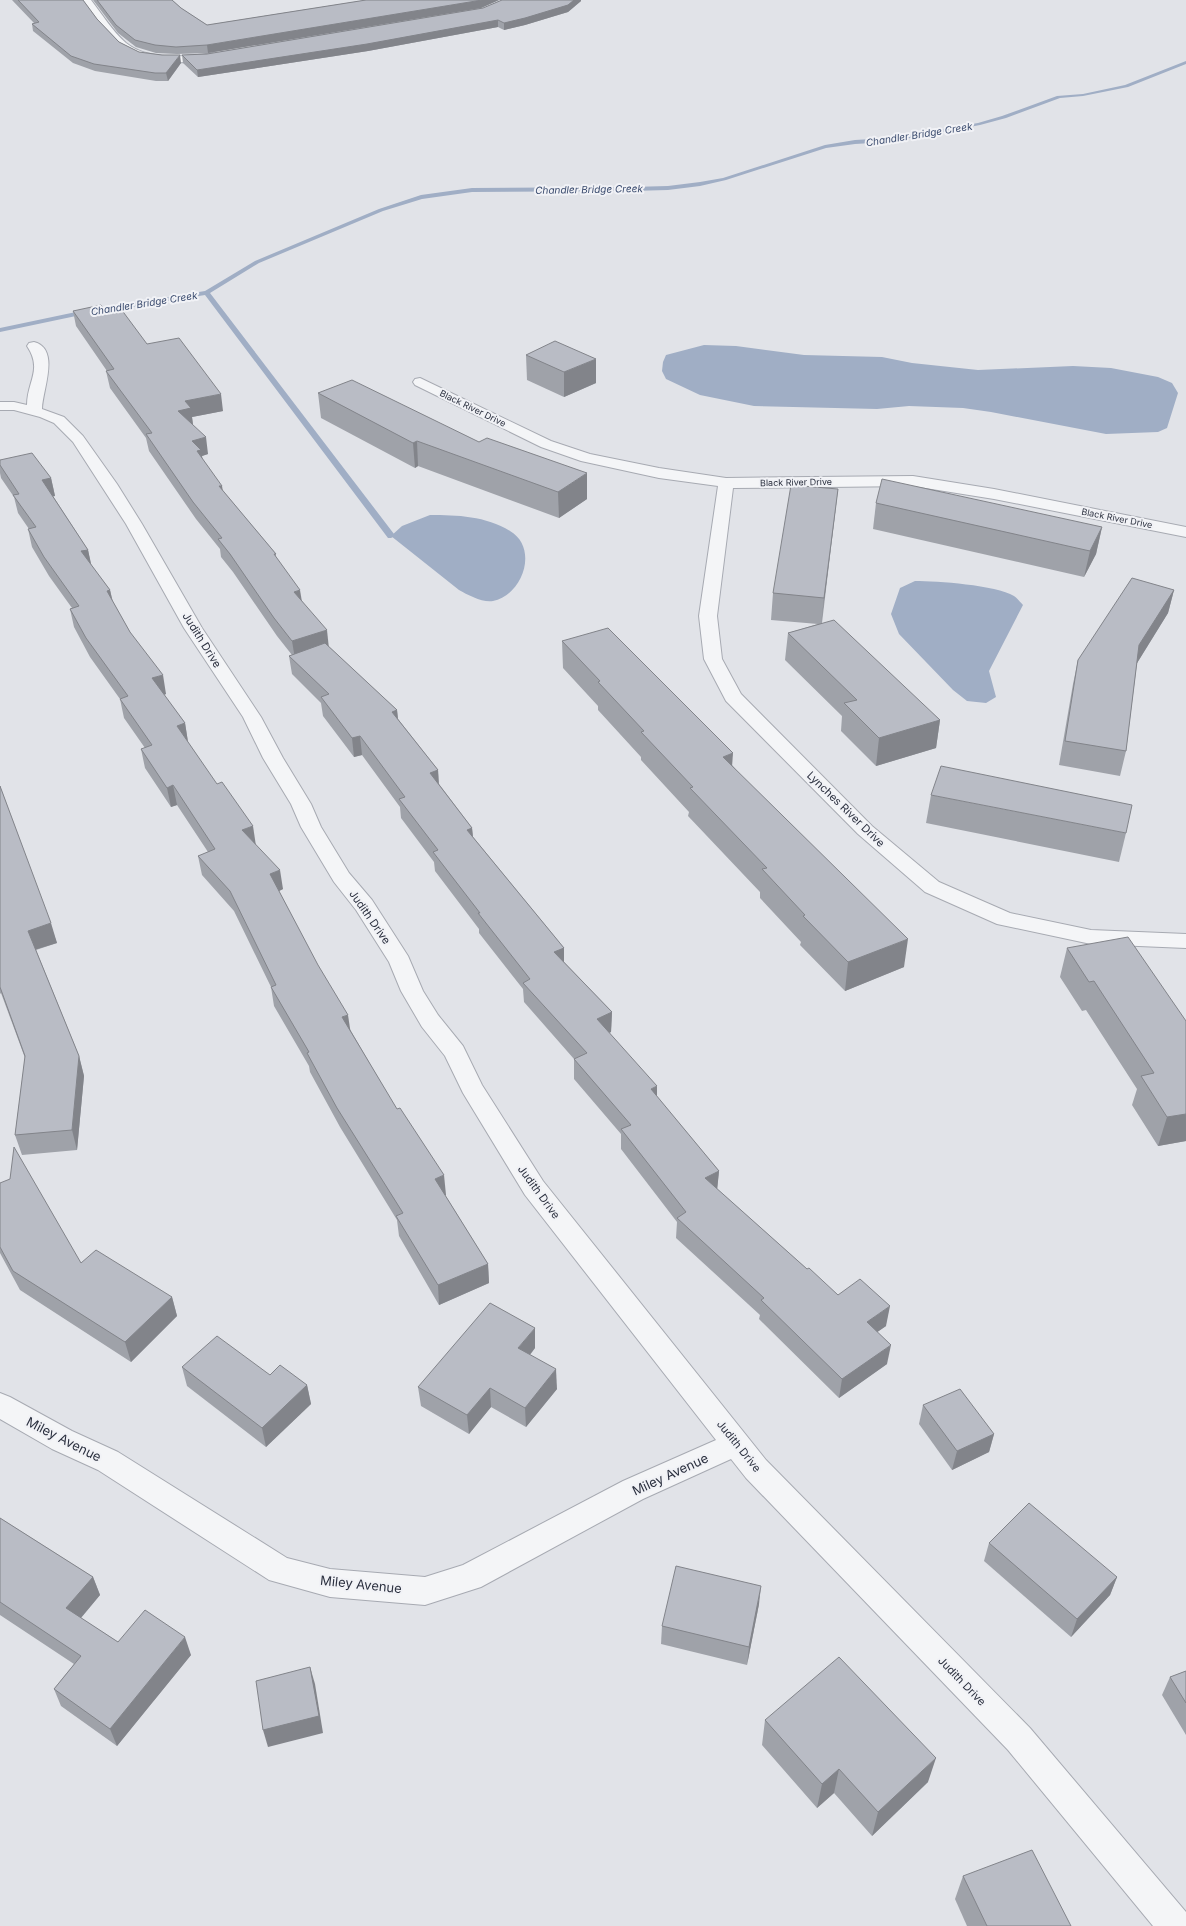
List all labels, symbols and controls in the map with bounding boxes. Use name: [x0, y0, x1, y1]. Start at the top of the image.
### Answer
water label: Chandler Bridge Creek: [865, 120, 974, 148]
water label: Chandler Bridge Creek: [535, 182, 643, 196]
water label: Chandler Bridge Creek: [90, 289, 199, 317]
street label: Black River Drive: [438, 387, 508, 429]
street label: Black River Drive: [760, 476, 832, 488]
street label: Black River Drive: [1081, 506, 1153, 530]
street label: Judith Drive: [179, 610, 225, 670]
street label: Lynches River Drive: [804, 768, 888, 850]
street label: Judith Drive: [346, 887, 394, 947]
street label: Judith Drive: [515, 1163, 563, 1221]
street label: Miley Avenue: [24, 1413, 104, 1465]
street label: Judith Drive: [714, 1417, 764, 1475]
street label: Miley Avenue: [629, 1449, 711, 1499]
street label: Miley Avenue: [319, 1572, 403, 1596]
street label: Judith Drive: [935, 1654, 989, 1708]

